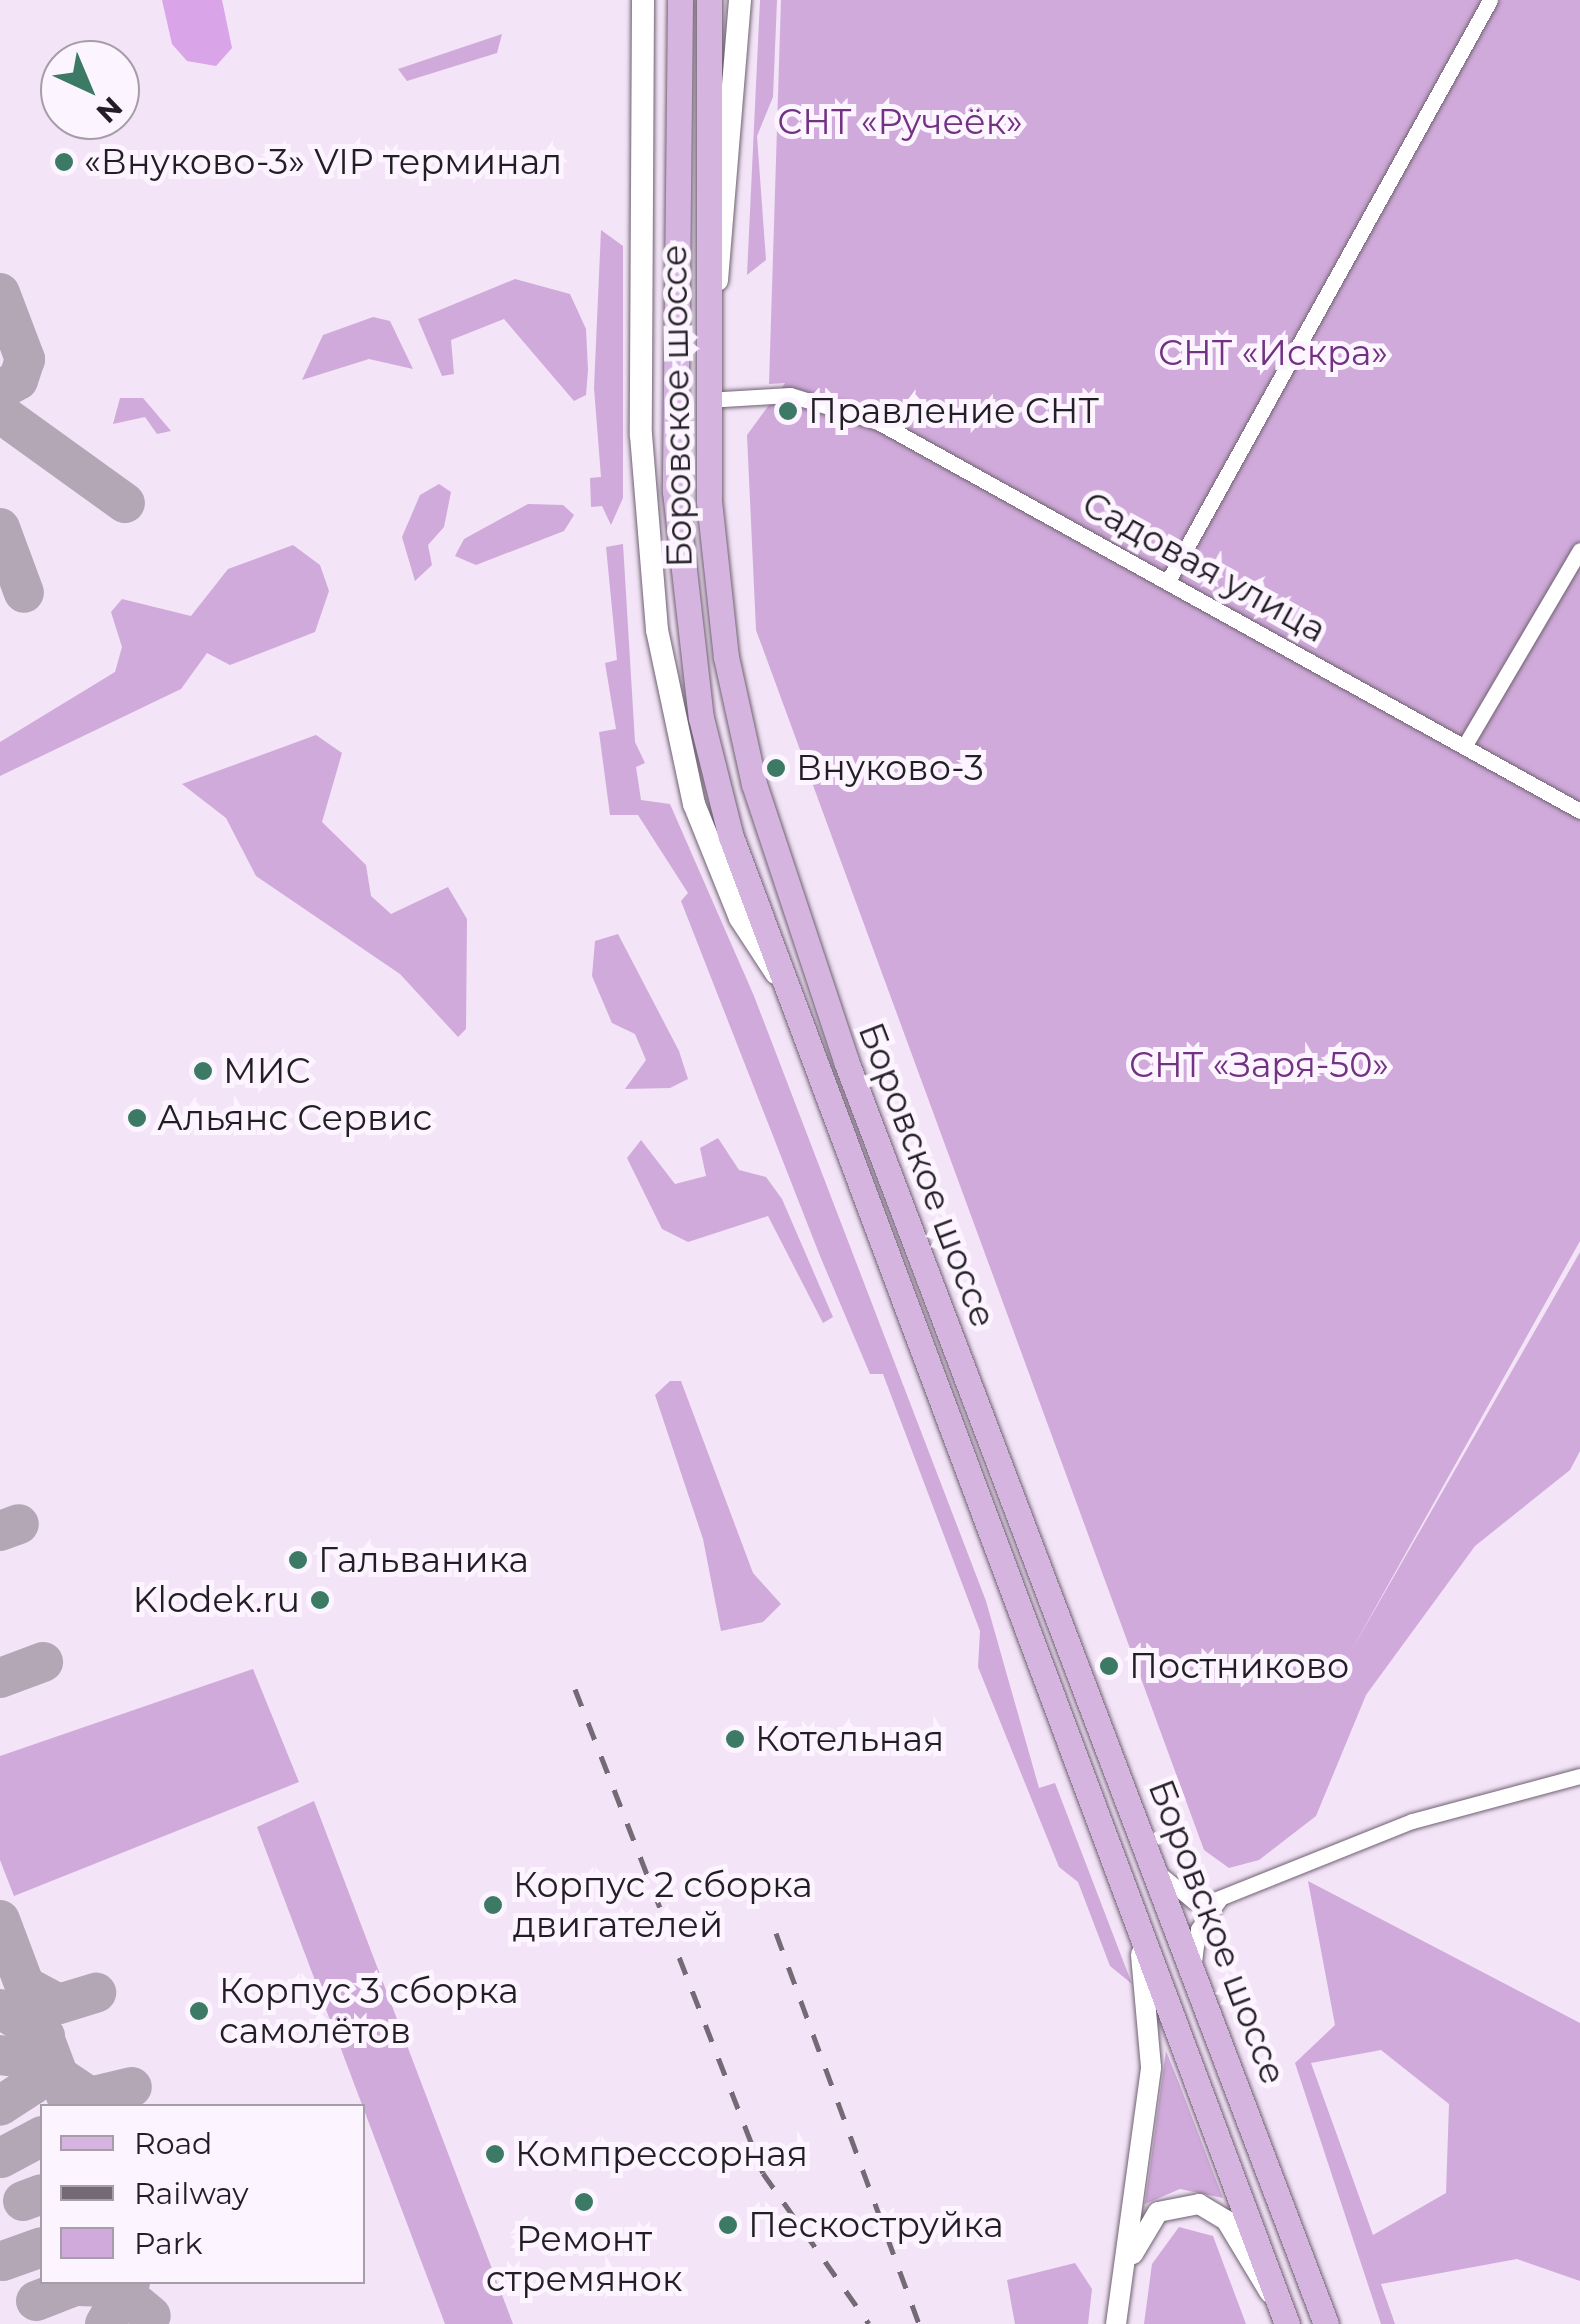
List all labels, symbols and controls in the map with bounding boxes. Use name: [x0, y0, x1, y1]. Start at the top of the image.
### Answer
north arrow: [40, 40, 140, 140]
text: N: [90, 90, 129, 130]
park label: СНТ «Ручеёк»: [777, 101, 1023, 143]
place label: «Внуково-3» VIP терминал: [84, 141, 562, 183]
marker: «Внуково-3» VIP терминал: [53, 151, 75, 173]
street label: Боровское шоссе: [653, 244, 701, 568]
park label: СНТ «Искра»: [1158, 332, 1388, 374]
place label: Правление СНТ: [808, 390, 1099, 432]
marker: Правление СНТ: [777, 400, 799, 422]
street label: Садовая улица: [1075, 483, 1333, 651]
place label: Внуково-3: [796, 747, 984, 789]
marker: Внуково-3: [765, 757, 787, 779]
street label: Боровское шоссе: [850, 1017, 1004, 1333]
park label: СНТ «Заря-50»: [1129, 1044, 1389, 1086]
place label: МИС: [223, 1050, 311, 1092]
marker: МИС: [192, 1060, 214, 1082]
place label: Альянс Сервис: [157, 1097, 432, 1139]
marker: Альянс Сервис: [126, 1107, 148, 1129]
place label: Гальваника: [318, 1539, 529, 1581]
marker: Гальваника: [287, 1549, 309, 1571]
place label: Klodek.ru: [133, 1579, 300, 1621]
marker: Klodek.ru: [309, 1589, 331, 1611]
place label: Постниково: [1129, 1645, 1349, 1687]
marker: Постниково: [1098, 1655, 1120, 1677]
place label: Котельная: [755, 1718, 944, 1760]
marker: Котельная: [724, 1728, 746, 1750]
street label: Боровское шоссе: [1140, 1774, 1294, 2090]
place label: Корпус 2 сборка двигателей: [513, 1864, 813, 1946]
marker: Корпус 2 сборка двигателей: [482, 1894, 504, 1916]
place label: Корпус 3 сборка самолётов: [219, 1970, 519, 2052]
marker: Корпус 3 сборка самолётов: [188, 2000, 210, 2022]
legend: [40, 2104, 365, 2284]
text: Road: [134, 2125, 212, 2162]
place label: Компрессорная: [515, 2133, 808, 2175]
marker: Компрессорная: [484, 2143, 506, 2165]
text: Railway: [134, 2175, 249, 2212]
marker: Ремонт стремянок: [573, 2191, 595, 2213]
place label: Пескоструйка: [748, 2204, 1004, 2246]
marker: Пескоструйка: [717, 2214, 739, 2236]
place label: Ремонт стремянок: [486, 2218, 682, 2300]
text: Park: [134, 2225, 203, 2262]

